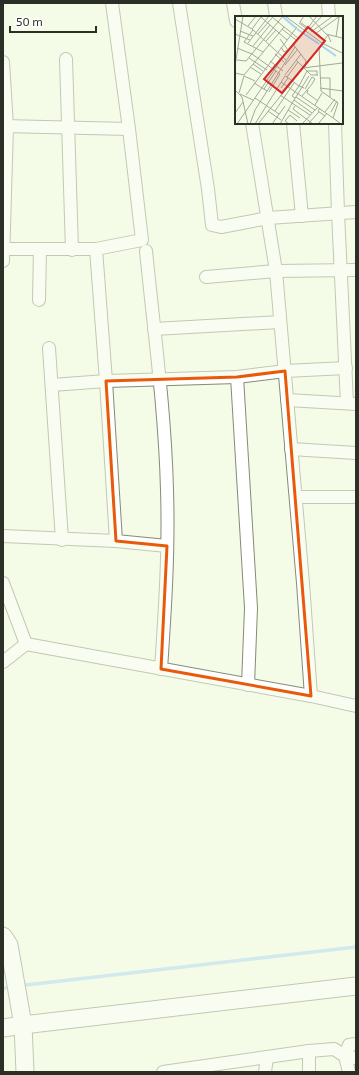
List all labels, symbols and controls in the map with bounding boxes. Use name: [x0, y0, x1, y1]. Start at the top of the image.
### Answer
scale bar: [10, 8, 96, 34]
text: 50 m: [16, 14, 43, 28]
inset map: [235, 16, 343, 124]

